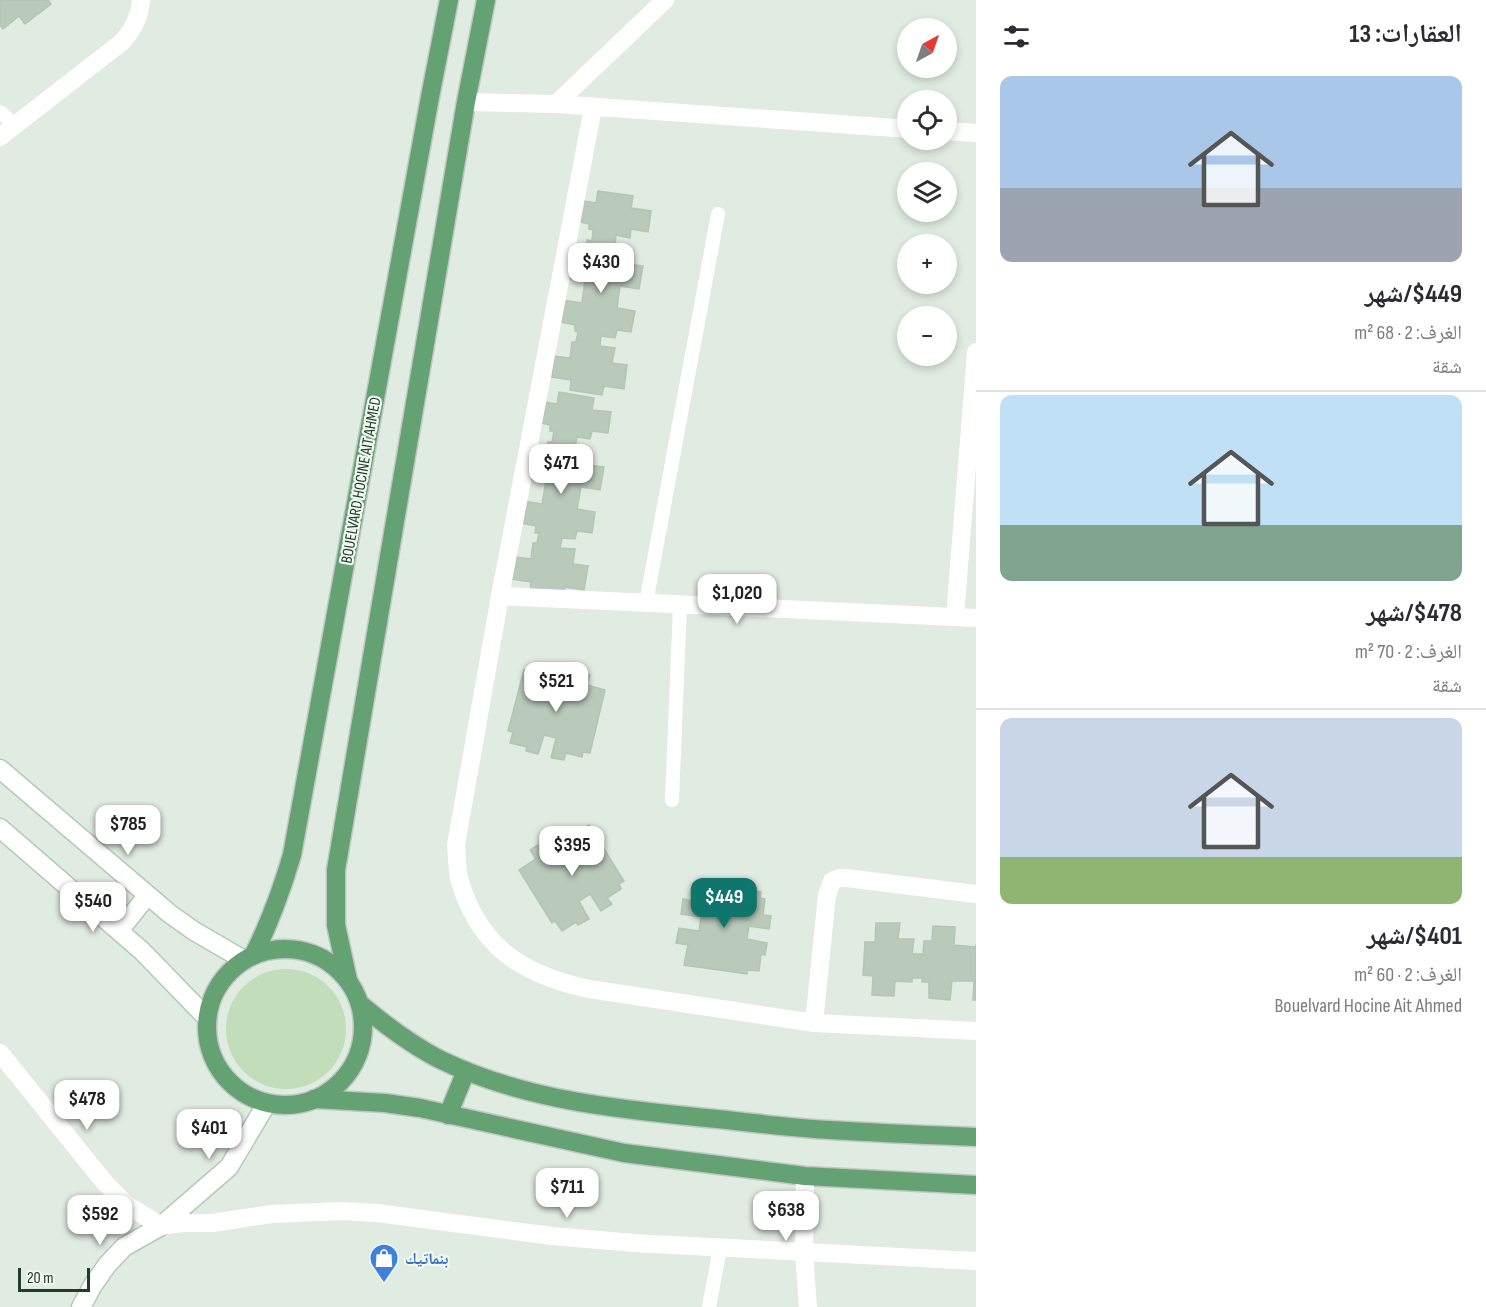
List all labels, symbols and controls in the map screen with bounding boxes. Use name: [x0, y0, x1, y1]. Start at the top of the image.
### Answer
north arrow: [897, 18, 957, 78]
map controls: [897, 18, 957, 366]
text: العقارات: 13: [1349, 19, 1462, 50]
icon: filters: [1000, 20, 1033, 53]
button: locate: [897, 90, 957, 150]
icon: home: [1177, 115, 1285, 223]
button: layers: [897, 162, 957, 222]
button: +: [897, 234, 957, 294]
pin: $430: [565, 243, 637, 294]
text: $430: [582, 250, 620, 274]
text: $449/شهر: [1365, 279, 1462, 310]
button: −: [897, 306, 957, 366]
text: الغرف: 2 · 68 m²: [1354, 321, 1462, 345]
text: شقة: [1432, 355, 1462, 379]
street label: BOUELVARD HOCINE AIT AHMED: [338, 396, 385, 565]
icon: home: [1177, 434, 1285, 542]
pin: $471: [525, 444, 597, 495]
text: $471: [543, 451, 579, 475]
pin: $1,020: [688, 574, 786, 625]
text: $1,020: [712, 581, 762, 605]
text: $478/شهر: [1366, 598, 1462, 629]
text: الغرف: 2 · 70 m²: [1355, 640, 1462, 664]
pin: $521: [520, 662, 592, 713]
text: $521: [538, 669, 574, 693]
text: شقة: [1432, 674, 1462, 698]
icon: home: [1177, 757, 1285, 865]
pin: $785: [92, 805, 164, 856]
text: $785: [109, 812, 147, 836]
pin: $395: [536, 826, 608, 877]
text: $395: [553, 833, 591, 857]
pin: $449: [688, 878, 760, 929]
pin: $540: [57, 882, 129, 933]
text: $449: [705, 885, 743, 909]
text: $540: [74, 889, 112, 913]
text: $401/شهر: [1367, 921, 1462, 952]
text: الغرف: 2 · 60 m²: [1354, 963, 1462, 987]
text: Bouelvard Hocine Ait Ahmed: [1274, 994, 1462, 1018]
pin: $478: [51, 1080, 123, 1131]
text: $478: [68, 1087, 106, 1111]
pin: $401: [173, 1109, 245, 1160]
text: $401: [191, 1116, 227, 1140]
pin: $711: [531, 1168, 603, 1219]
text: $711: [550, 1175, 584, 1199]
pin: $638: [750, 1191, 822, 1242]
pin: $592: [64, 1195, 136, 1246]
text: $638: [767, 1198, 805, 1222]
text: $592: [81, 1202, 119, 1226]
shop icon: بنماتيك: [368, 1242, 400, 1284]
place label: بنماتيك: [405, 1250, 448, 1269]
scale bar: [18, 1265, 90, 1292]
text: 20 m: [27, 1269, 54, 1288]

